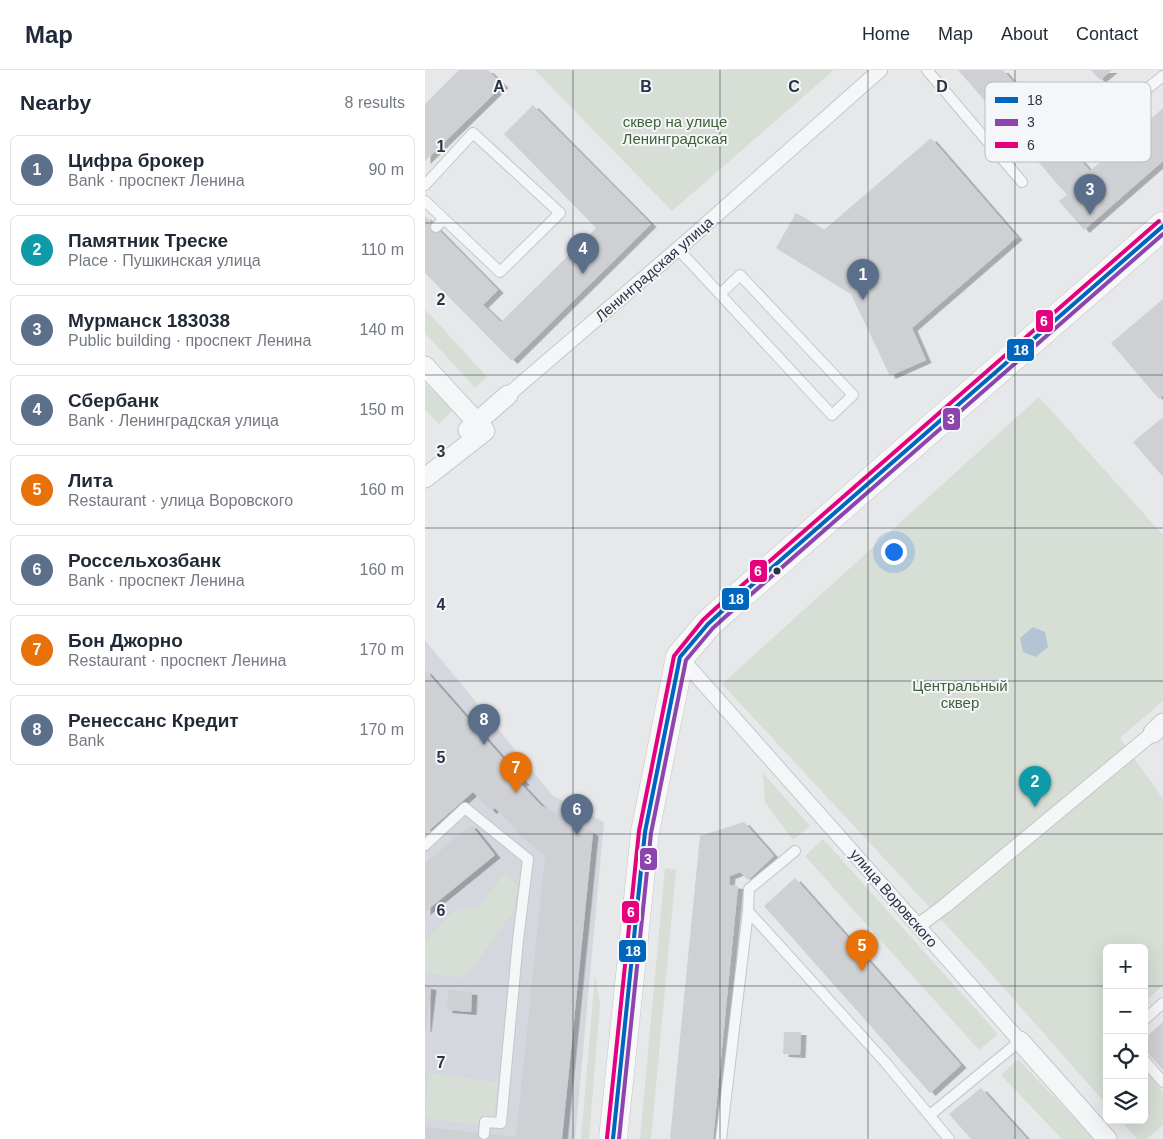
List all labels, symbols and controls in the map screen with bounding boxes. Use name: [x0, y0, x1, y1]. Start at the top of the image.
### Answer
text: Map: [25, 21, 73, 48]
text: Home: [862, 24, 910, 44]
text: Map: [938, 24, 973, 44]
text: About: [1001, 24, 1048, 44]
text: Contact: [1076, 24, 1138, 44]
text: A: [493, 78, 505, 95]
text: B: [640, 78, 652, 95]
text: C: [788, 78, 800, 95]
text: D: [936, 78, 948, 95]
legend: [985, 82, 1151, 162]
text: Nearby: [20, 91, 91, 114]
text: 18: [1027, 92, 1043, 108]
text: 8 results: [345, 94, 405, 111]
park label: сквер на улице Ленинградская: [623, 113, 727, 147]
text: 3: [1027, 114, 1035, 130]
text: 6: [1027, 137, 1035, 153]
text: 1: [437, 138, 446, 155]
text: Цифра брокер: [68, 150, 204, 171]
text: 1: [33, 161, 41, 178]
text: 90 m: [368, 161, 404, 178]
text: Bank · проспект Ленина: [68, 172, 245, 189]
pin: 3: [1074, 174, 1106, 215]
street label: Ленинградская улица: [592, 213, 717, 325]
text: Памятник Треске: [68, 230, 228, 251]
pin: 4: [567, 233, 599, 274]
text: 2: [33, 241, 41, 258]
text: 110 m: [361, 241, 404, 258]
text: Place · Пушкинская улица: [68, 252, 261, 269]
pin: 1: [847, 259, 879, 300]
text: 2: [437, 291, 446, 308]
line badge: 6: [1035, 309, 1054, 333]
text: Мурманск 183038: [68, 310, 230, 331]
text: 6: [1040, 313, 1048, 329]
text: 3: [33, 321, 41, 338]
text: 140 m: [360, 321, 404, 338]
text: Public building · проспект Ленина: [68, 332, 311, 349]
line badge: 18: [1006, 338, 1035, 362]
text: 18: [1013, 342, 1029, 358]
text: Сбербанк: [68, 390, 159, 411]
text: 4: [33, 401, 41, 418]
text: 150 m: [360, 401, 404, 418]
line badge: 3: [942, 407, 961, 431]
text: 3: [947, 411, 955, 427]
text: Bank · Ленинградская улица: [68, 412, 279, 429]
text: 3: [437, 443, 446, 460]
text: Лита: [68, 470, 113, 491]
text: 5: [33, 481, 41, 498]
text: 160 m: [360, 481, 404, 498]
text: Restaurant · улица Воровского: [68, 492, 293, 509]
your location: [881, 539, 907, 565]
text: Россельхозбанк: [68, 550, 221, 571]
line badge: 6: [749, 559, 768, 583]
text: 6: [33, 561, 41, 578]
text: 160 m: [360, 561, 404, 578]
text: 6: [754, 563, 762, 579]
unlabelled marker: [772, 566, 782, 576]
text: Bank · проспект Ленина: [68, 572, 245, 589]
line badge: 18: [721, 587, 750, 611]
text: 18: [728, 591, 744, 607]
text: 4: [437, 596, 446, 613]
text: Бон Джорно: [68, 630, 183, 651]
text: 7: [33, 641, 41, 658]
text: 170 m: [360, 641, 404, 658]
text: Restaurant · проспект Ленина: [68, 652, 286, 669]
park label: Центральный сквер: [912, 677, 1008, 711]
pin: 8: [468, 704, 500, 745]
text: Ренессанс Кредит: [68, 710, 239, 731]
text: 8: [33, 721, 41, 738]
text: 170 m: [360, 721, 404, 738]
text: Bank: [68, 732, 104, 749]
text: 5: [437, 749, 446, 766]
pin: 7: [500, 752, 532, 793]
pin: 2: [1019, 766, 1051, 807]
pin: 6: [561, 794, 593, 835]
street label: улица Воровского: [847, 846, 941, 950]
line badge: 3: [639, 847, 658, 871]
text: 3: [644, 851, 652, 867]
line badge: 6: [621, 900, 640, 924]
text: 6: [437, 902, 446, 919]
text: 6: [627, 904, 635, 920]
pin: 5: [846, 930, 878, 971]
line badge: 18: [618, 939, 647, 963]
text: 18: [625, 943, 641, 959]
map controls: [1103, 944, 1148, 1124]
button: +: [1103, 944, 1148, 989]
button: −: [1103, 989, 1148, 1034]
button: locate: [1103, 1034, 1148, 1079]
text: 7: [437, 1054, 446, 1071]
button: layers: [1103, 1079, 1148, 1124]

